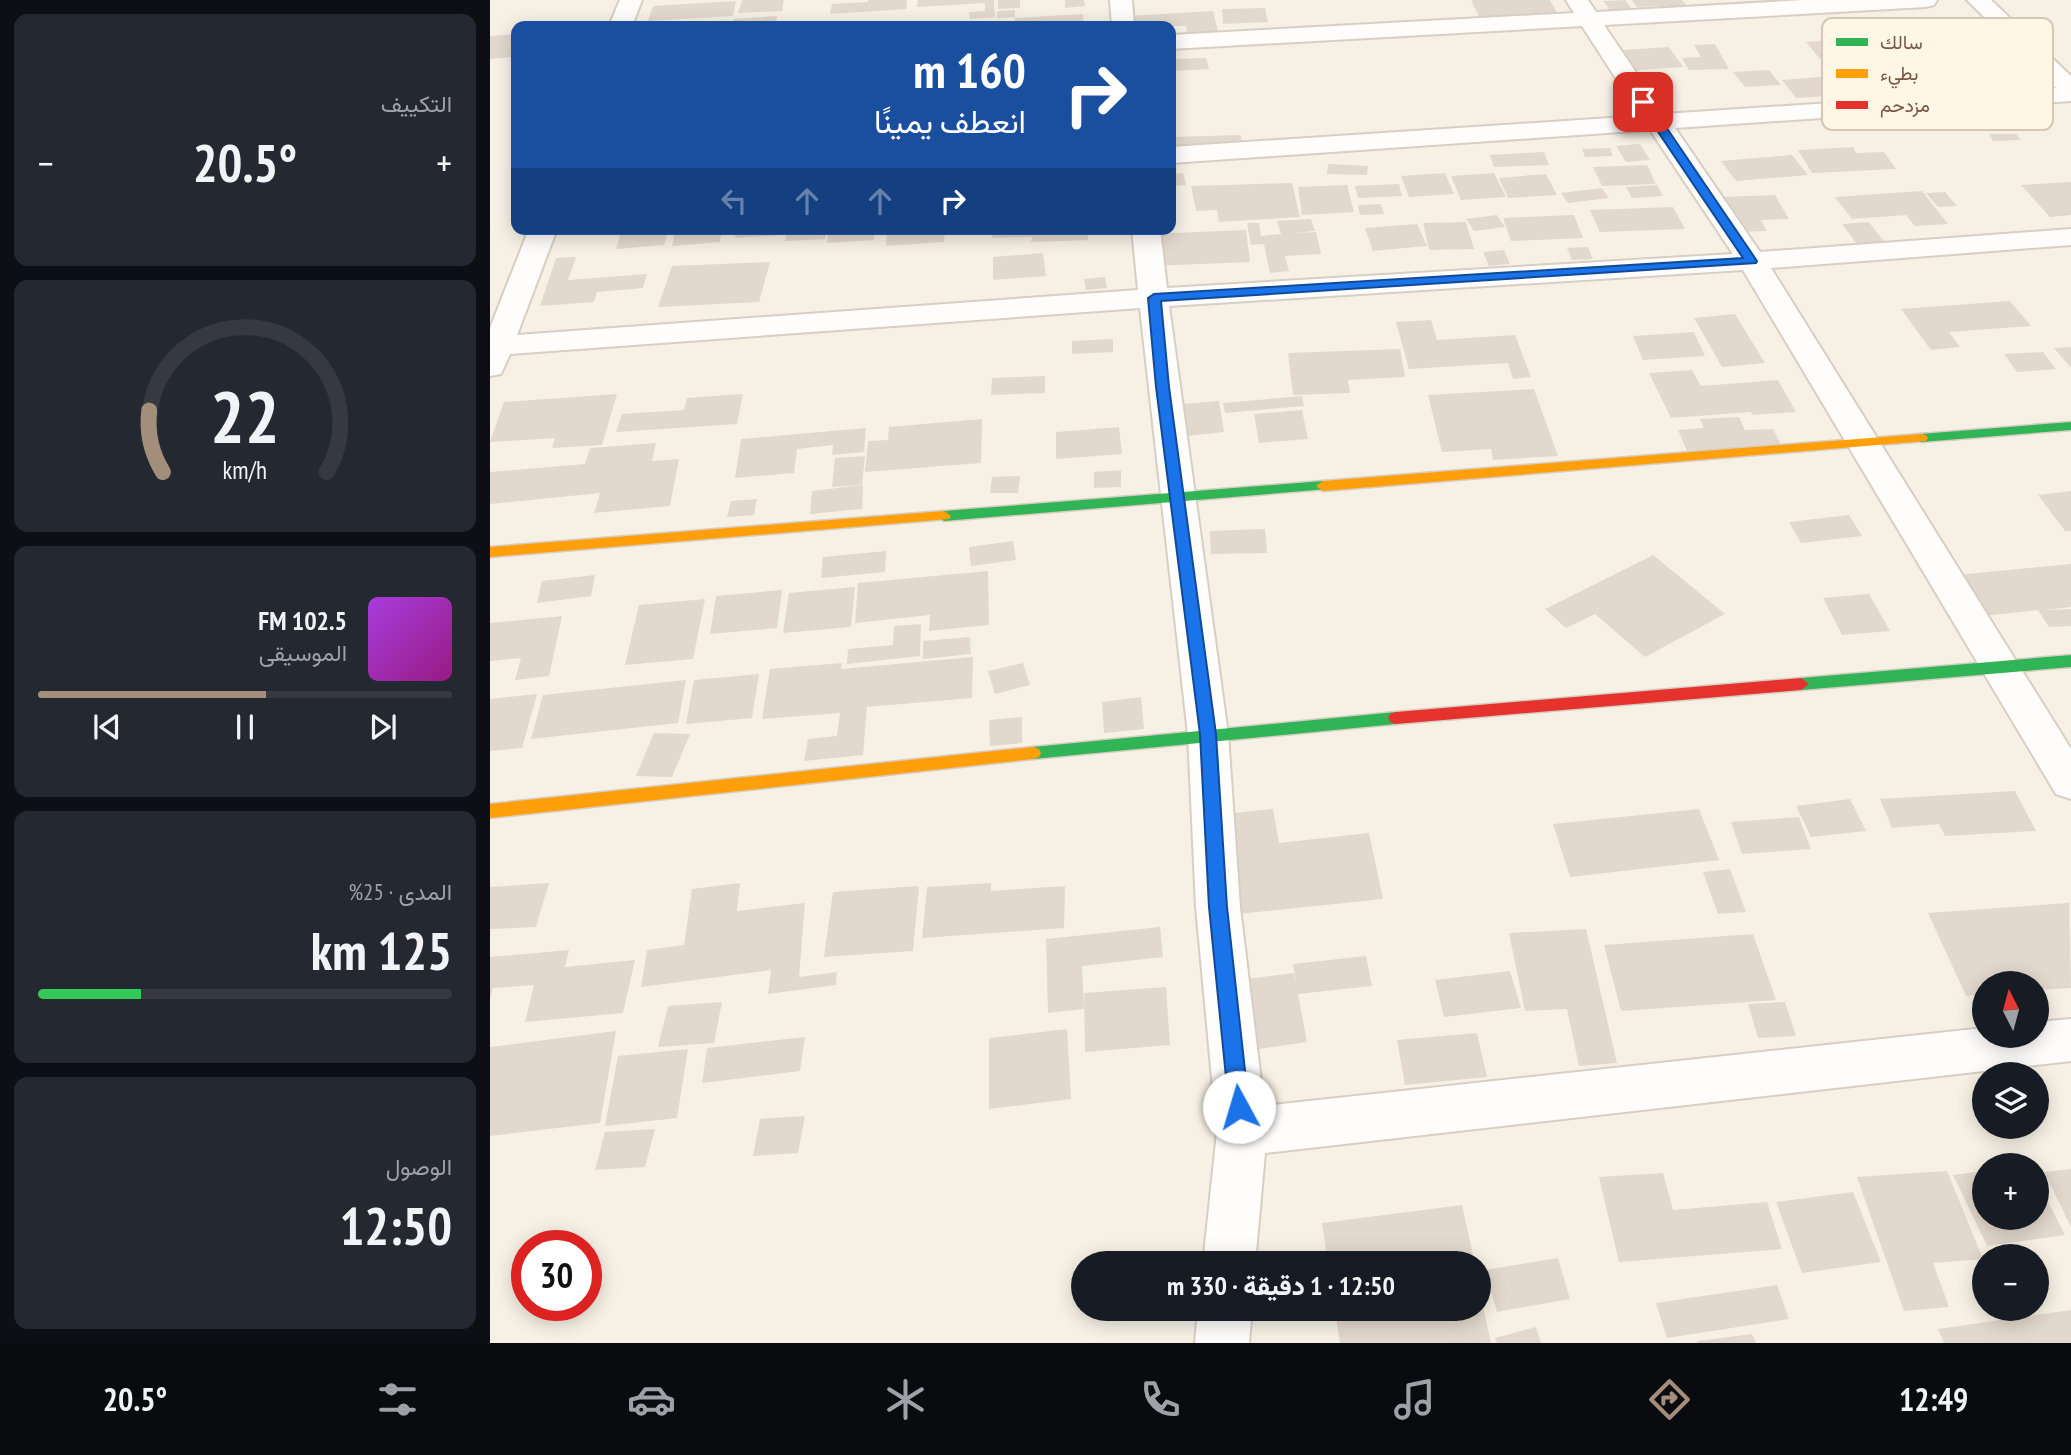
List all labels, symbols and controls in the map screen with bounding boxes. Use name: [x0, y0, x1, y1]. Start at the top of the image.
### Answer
legend: [1822, 18, 2053, 130]
text: سالك: [1880, 30, 1923, 54]
text: 160 m: [913, 38, 1026, 102]
icon: right: [1050, 49, 1141, 140]
text: بطيء: [1880, 61, 1918, 89]
pin: [1613, 72, 1673, 132]
icon: arrive: [1624, 83, 1662, 121]
text: التكييف: [381, 89, 452, 118]
text: مزدحم: [1880, 93, 1930, 118]
text: انعطف يمينًا: [874, 100, 1026, 142]
text: 20.5°: [193, 129, 297, 196]
text: −: [38, 138, 54, 187]
text: +: [436, 138, 452, 187]
icon: left: [715, 182, 753, 220]
icon: ahead: [788, 182, 826, 220]
icon: ahead: [861, 182, 899, 220]
icon: right: [934, 182, 972, 220]
text: 22: [210, 368, 280, 462]
text: km/h: [223, 453, 267, 485]
text: 102.5 FM: [258, 604, 347, 637]
text: الموسيقى: [259, 638, 347, 667]
icon: previous: [88, 708, 126, 746]
icon: pause: [226, 708, 264, 746]
icon: next: [364, 708, 402, 746]
text: المدى · 25%: [348, 877, 452, 906]
text: 125 km: [311, 917, 452, 984]
north arrow: [1972, 971, 2049, 1048]
map controls: [1972, 971, 2049, 1321]
button: layers: [1972, 1062, 2049, 1139]
position arrow: [1202, 1070, 1276, 1144]
text: الوصول: [386, 1152, 452, 1181]
button: +: [1972, 1153, 2049, 1230]
text: 12:50: [340, 1192, 452, 1259]
speed limit sign: 30: [511, 1230, 602, 1321]
button: −: [1972, 1244, 2049, 1321]
text: 12:50 · 1 دقيقة · 330 m: [1167, 1269, 1395, 1302]
icon: filters: [373, 1375, 422, 1424]
icon: car: [627, 1375, 676, 1424]
icon: climate: [881, 1375, 930, 1424]
icon: phone: [1136, 1375, 1185, 1424]
icon: music: [1390, 1375, 1439, 1424]
icon: directions: [1645, 1375, 1694, 1424]
text: 20.5°: [103, 1378, 167, 1420]
text: 12:49: [1899, 1378, 1968, 1420]

